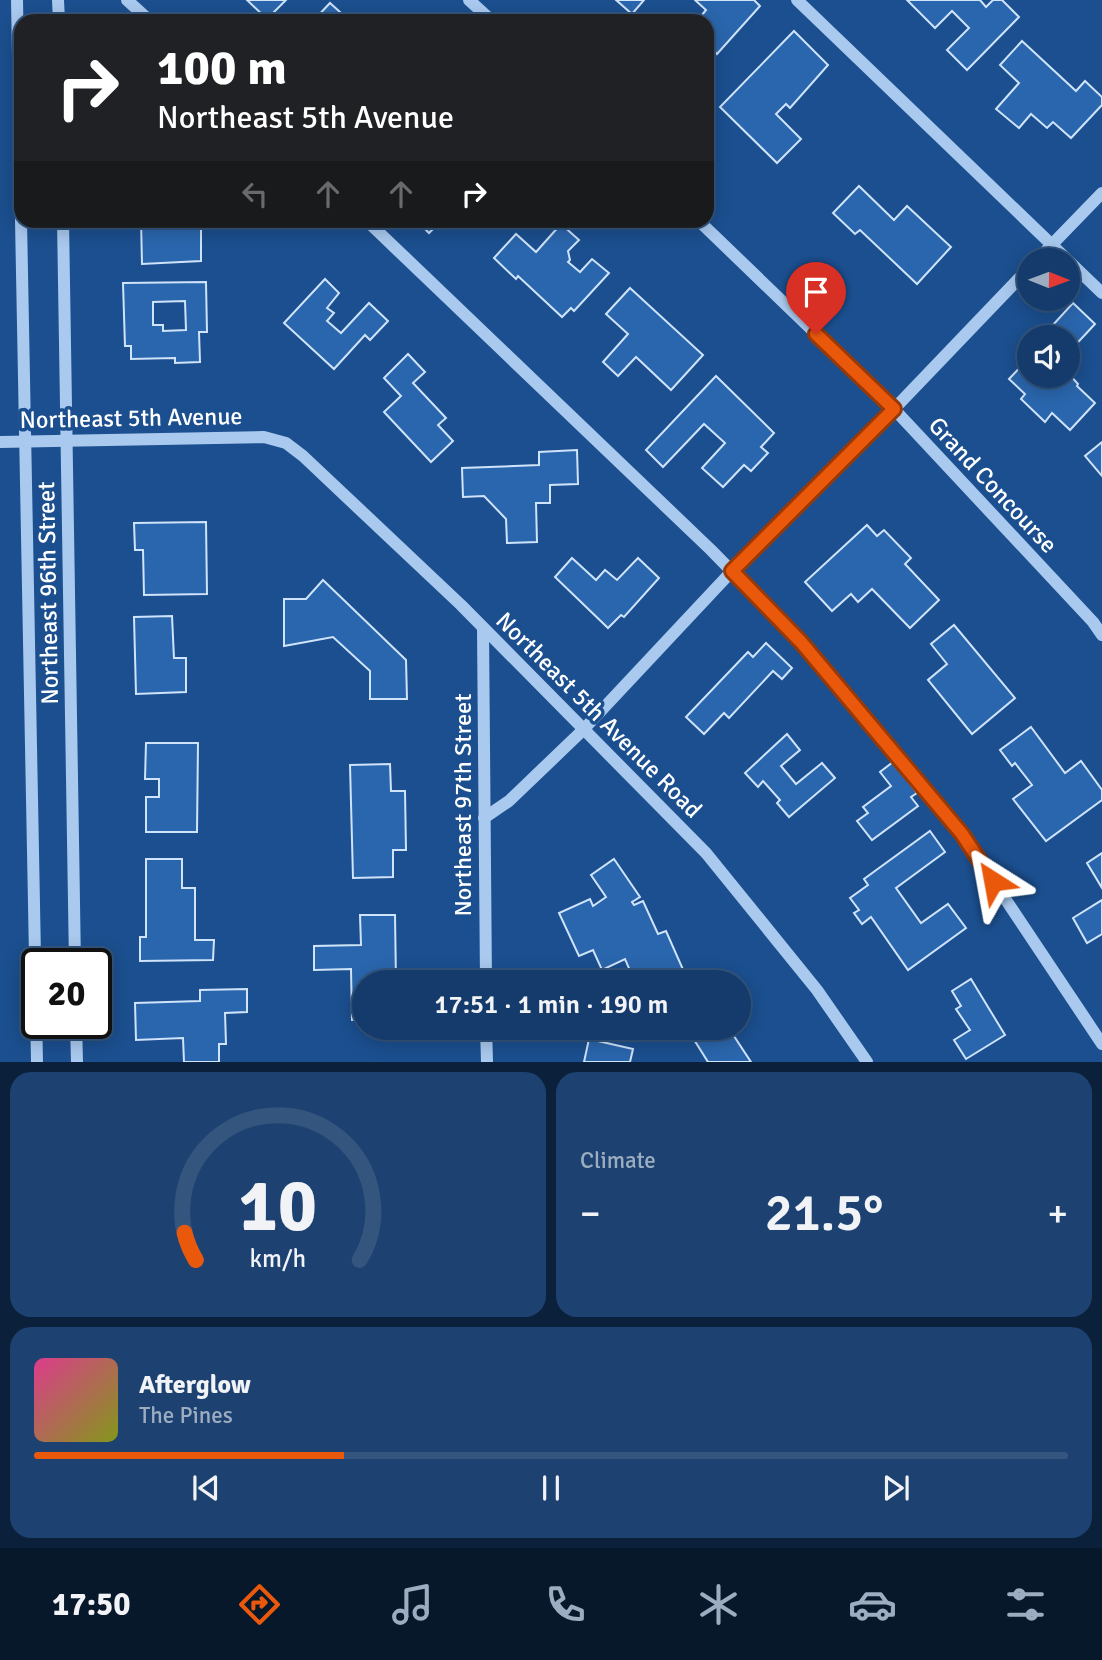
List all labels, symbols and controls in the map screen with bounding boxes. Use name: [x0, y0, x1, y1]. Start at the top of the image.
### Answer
text: 100 m: [157, 38, 287, 98]
icon: right: [42, 42, 133, 133]
text: Northeast 5th Avenue: [157, 98, 454, 137]
icon: left: [236, 175, 274, 213]
icon: ahead: [309, 175, 347, 213]
icon: ahead: [382, 175, 420, 213]
icon: right: [455, 175, 493, 213]
north arrow: [1017, 248, 1080, 312]
map controls: [1017, 248, 1080, 388]
pin: [786, 262, 846, 334]
icon: arrive: [797, 273, 835, 311]
button: sound: [1017, 325, 1080, 388]
street label: Northeast 5th Avenue: [19, 401, 243, 435]
street label: Grand Concourse: [922, 411, 1064, 559]
street label: Northeast 96th Street: [31, 481, 65, 705]
street label: Northeast 5th Avenue Road: [490, 606, 708, 824]
street label: Northeast 97th Street: [448, 693, 478, 917]
position arrow: [956, 844, 1030, 918]
speed limit sign: 20: [21, 948, 112, 1039]
text: 17:51 · 1 min · 190 m: [435, 989, 668, 1021]
text: Climate: [580, 1146, 656, 1175]
text: 10: [239, 1163, 317, 1252]
text: 21.5°: [765, 1181, 883, 1245]
text: −: [580, 1190, 601, 1237]
text: +: [1047, 1190, 1068, 1237]
text: km/h: [250, 1243, 306, 1274]
text: Afterglow: [139, 1369, 251, 1401]
text: The Pines: [139, 1401, 233, 1430]
icon: previous: [187, 1469, 225, 1507]
icon: pause: [532, 1469, 570, 1507]
icon: next: [877, 1469, 915, 1507]
icon: directions: [235, 1580, 284, 1629]
icon: music: [388, 1580, 437, 1629]
icon: phone: [541, 1580, 590, 1629]
icon: climate: [694, 1580, 743, 1629]
icon: car: [848, 1580, 897, 1629]
icon: filters: [1001, 1580, 1050, 1629]
text: 17:50: [52, 1585, 131, 1624]

